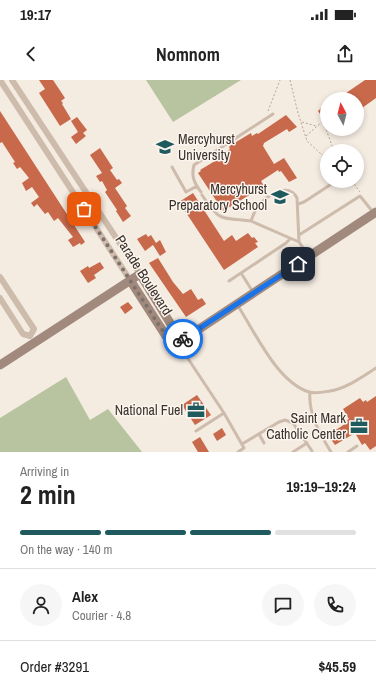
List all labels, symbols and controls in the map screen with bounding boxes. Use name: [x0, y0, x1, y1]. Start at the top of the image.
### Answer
text: 19:17: [20, 4, 51, 25]
text: Nomnom: [156, 42, 220, 67]
icon: back: [20, 43, 42, 65]
icon: share: [334, 43, 356, 65]
north arrow: [320, 92, 364, 136]
map controls: [320, 92, 364, 188]
place label: Mercyhurst University: [178, 130, 235, 164]
school or university icon: Mercyhurst University: [155, 137, 175, 157]
button: locate: [320, 144, 364, 188]
place label: Mercyhurst Preparatory School: [169, 180, 267, 214]
school or university icon: Mercyhurst Preparatory School: [270, 187, 290, 207]
pin: [67, 192, 101, 226]
icon: bag: [73, 198, 95, 220]
street label: Parade Boulevard: [111, 232, 177, 318]
pin: [281, 247, 315, 281]
icon: home: [287, 253, 309, 275]
courier: [163, 319, 203, 359]
icon: bike: [172, 328, 194, 350]
office icon: National Fuel: [186, 400, 206, 420]
place label: National Fuel: [115, 401, 183, 419]
place label: Saint Mark Catholic Center: [266, 409, 346, 443]
office icon: Saint Mark Catholic Center: [349, 416, 369, 436]
text: Arriving in: [20, 463, 69, 480]
text: 19:19–19:24: [286, 476, 356, 497]
text: 2 min: [20, 477, 76, 512]
text: On the way · 140 m: [20, 541, 112, 558]
button: person: [20, 584, 62, 626]
button: chat: [262, 584, 304, 626]
button: phone: [314, 584, 356, 626]
text: Alex: [72, 586, 98, 607]
text: Courier · 4.8: [72, 607, 131, 624]
text: Order #3291: [20, 656, 89, 677]
text: $45.59: [318, 656, 356, 677]

